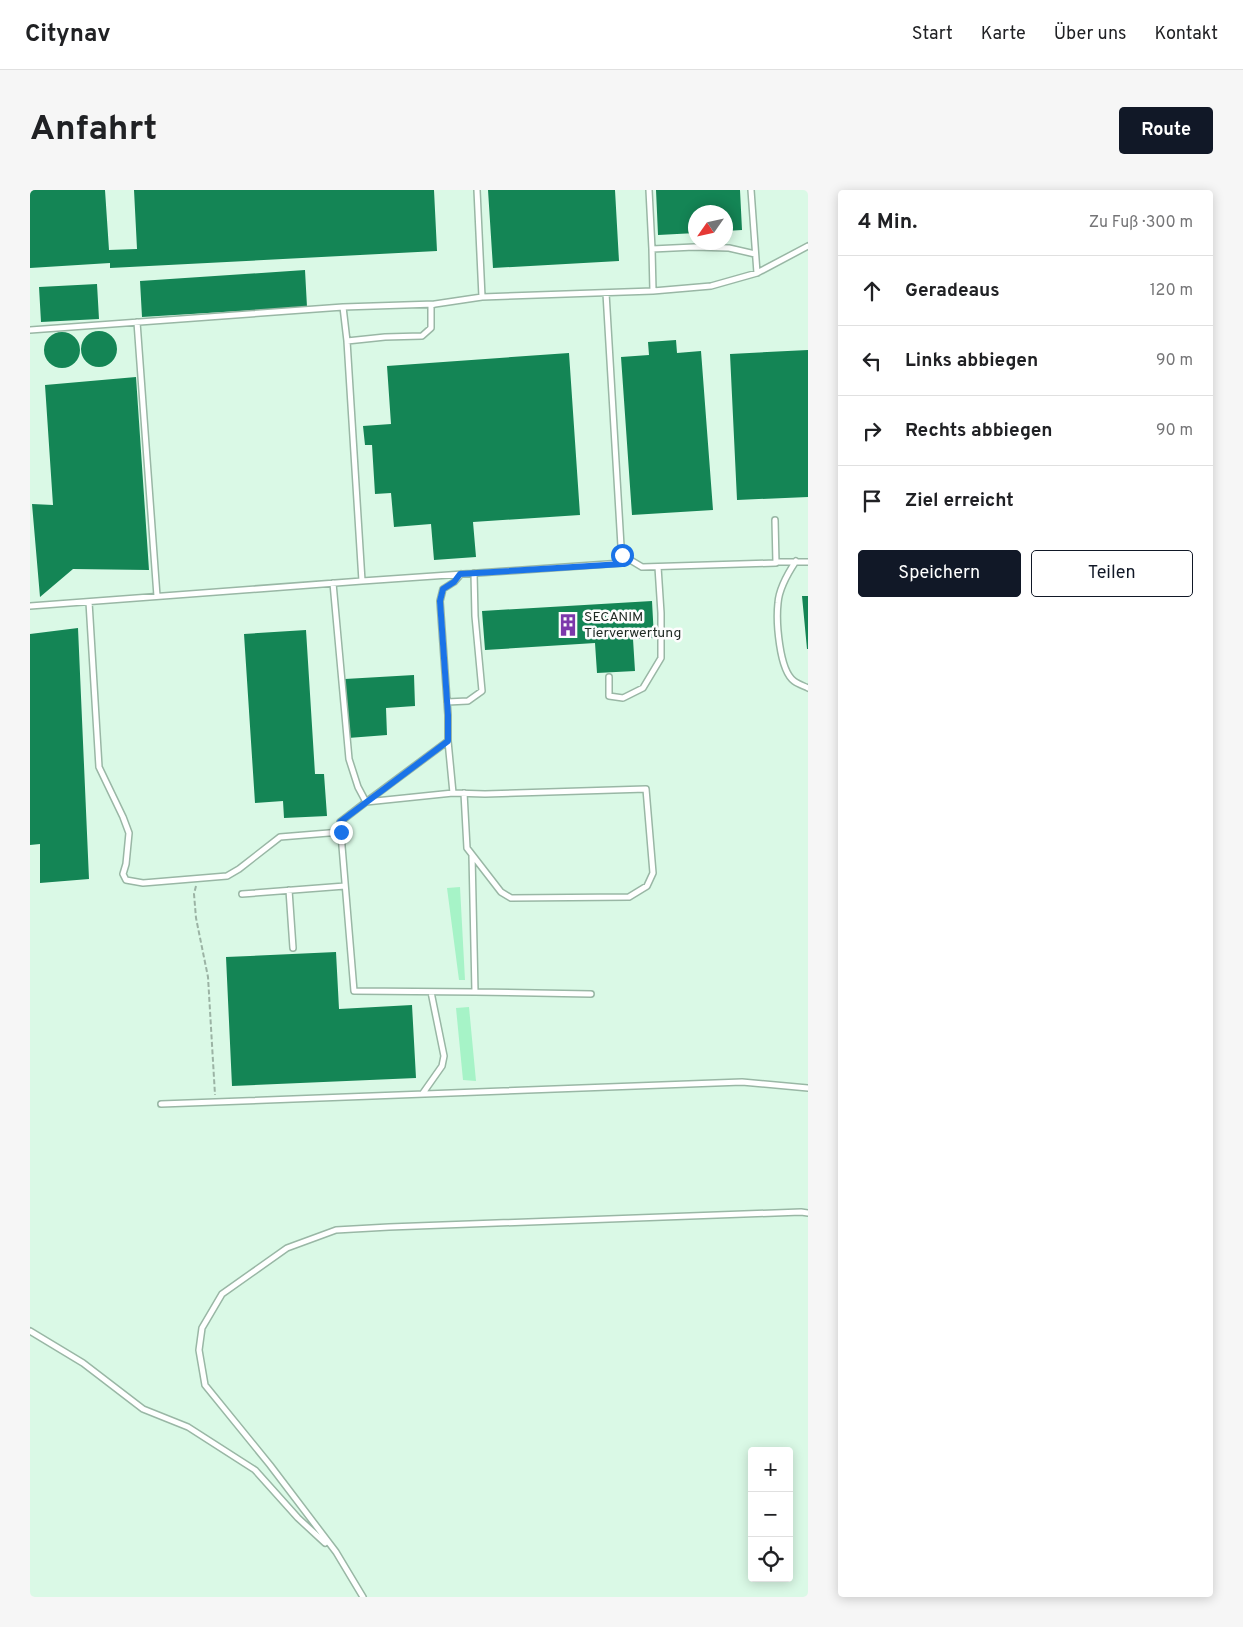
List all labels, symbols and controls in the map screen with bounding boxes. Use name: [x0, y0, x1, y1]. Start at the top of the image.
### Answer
text: Citynav: [25, 20, 111, 50]
text: Start: [912, 23, 953, 46]
text: Karte: [981, 23, 1026, 46]
text: Über uns: [1054, 23, 1126, 46]
text: Kontakt: [1154, 23, 1218, 46]
button: Route: [1119, 107, 1213, 154]
text: Anfahrt: [30, 108, 157, 152]
north arrow: [688, 205, 733, 250]
text: 4 Min.: [858, 209, 917, 236]
text: Zu Fuß · 300 m: [1089, 213, 1193, 233]
icon: ahead: [858, 277, 886, 305]
text: Geradeaus: [905, 279, 1000, 303]
text: 120 m: [1150, 281, 1193, 301]
icon: left: [858, 347, 886, 375]
text: Links abbiegen: [905, 349, 1038, 373]
text: 90 m: [1156, 351, 1193, 371]
icon: right: [858, 417, 886, 445]
text: Rechts abbiegen: [905, 419, 1053, 443]
text: 90 m: [1156, 421, 1193, 441]
icon: arrive: [858, 487, 886, 515]
text: Ziel erreicht: [905, 489, 1014, 513]
route start: [611, 544, 634, 567]
button: Speichern: [858, 550, 1021, 597]
button: Teilen: [1031, 550, 1193, 597]
place label: SECANIM Tierverwertung: [584, 609, 681, 642]
building icon: SECANIM Tierverwertung: [555, 612, 581, 638]
route end: [330, 821, 353, 844]
map controls: [748, 1447, 793, 1582]
button: +: [748, 1447, 793, 1492]
button: −: [748, 1492, 793, 1537]
button: locate: [748, 1537, 793, 1582]

